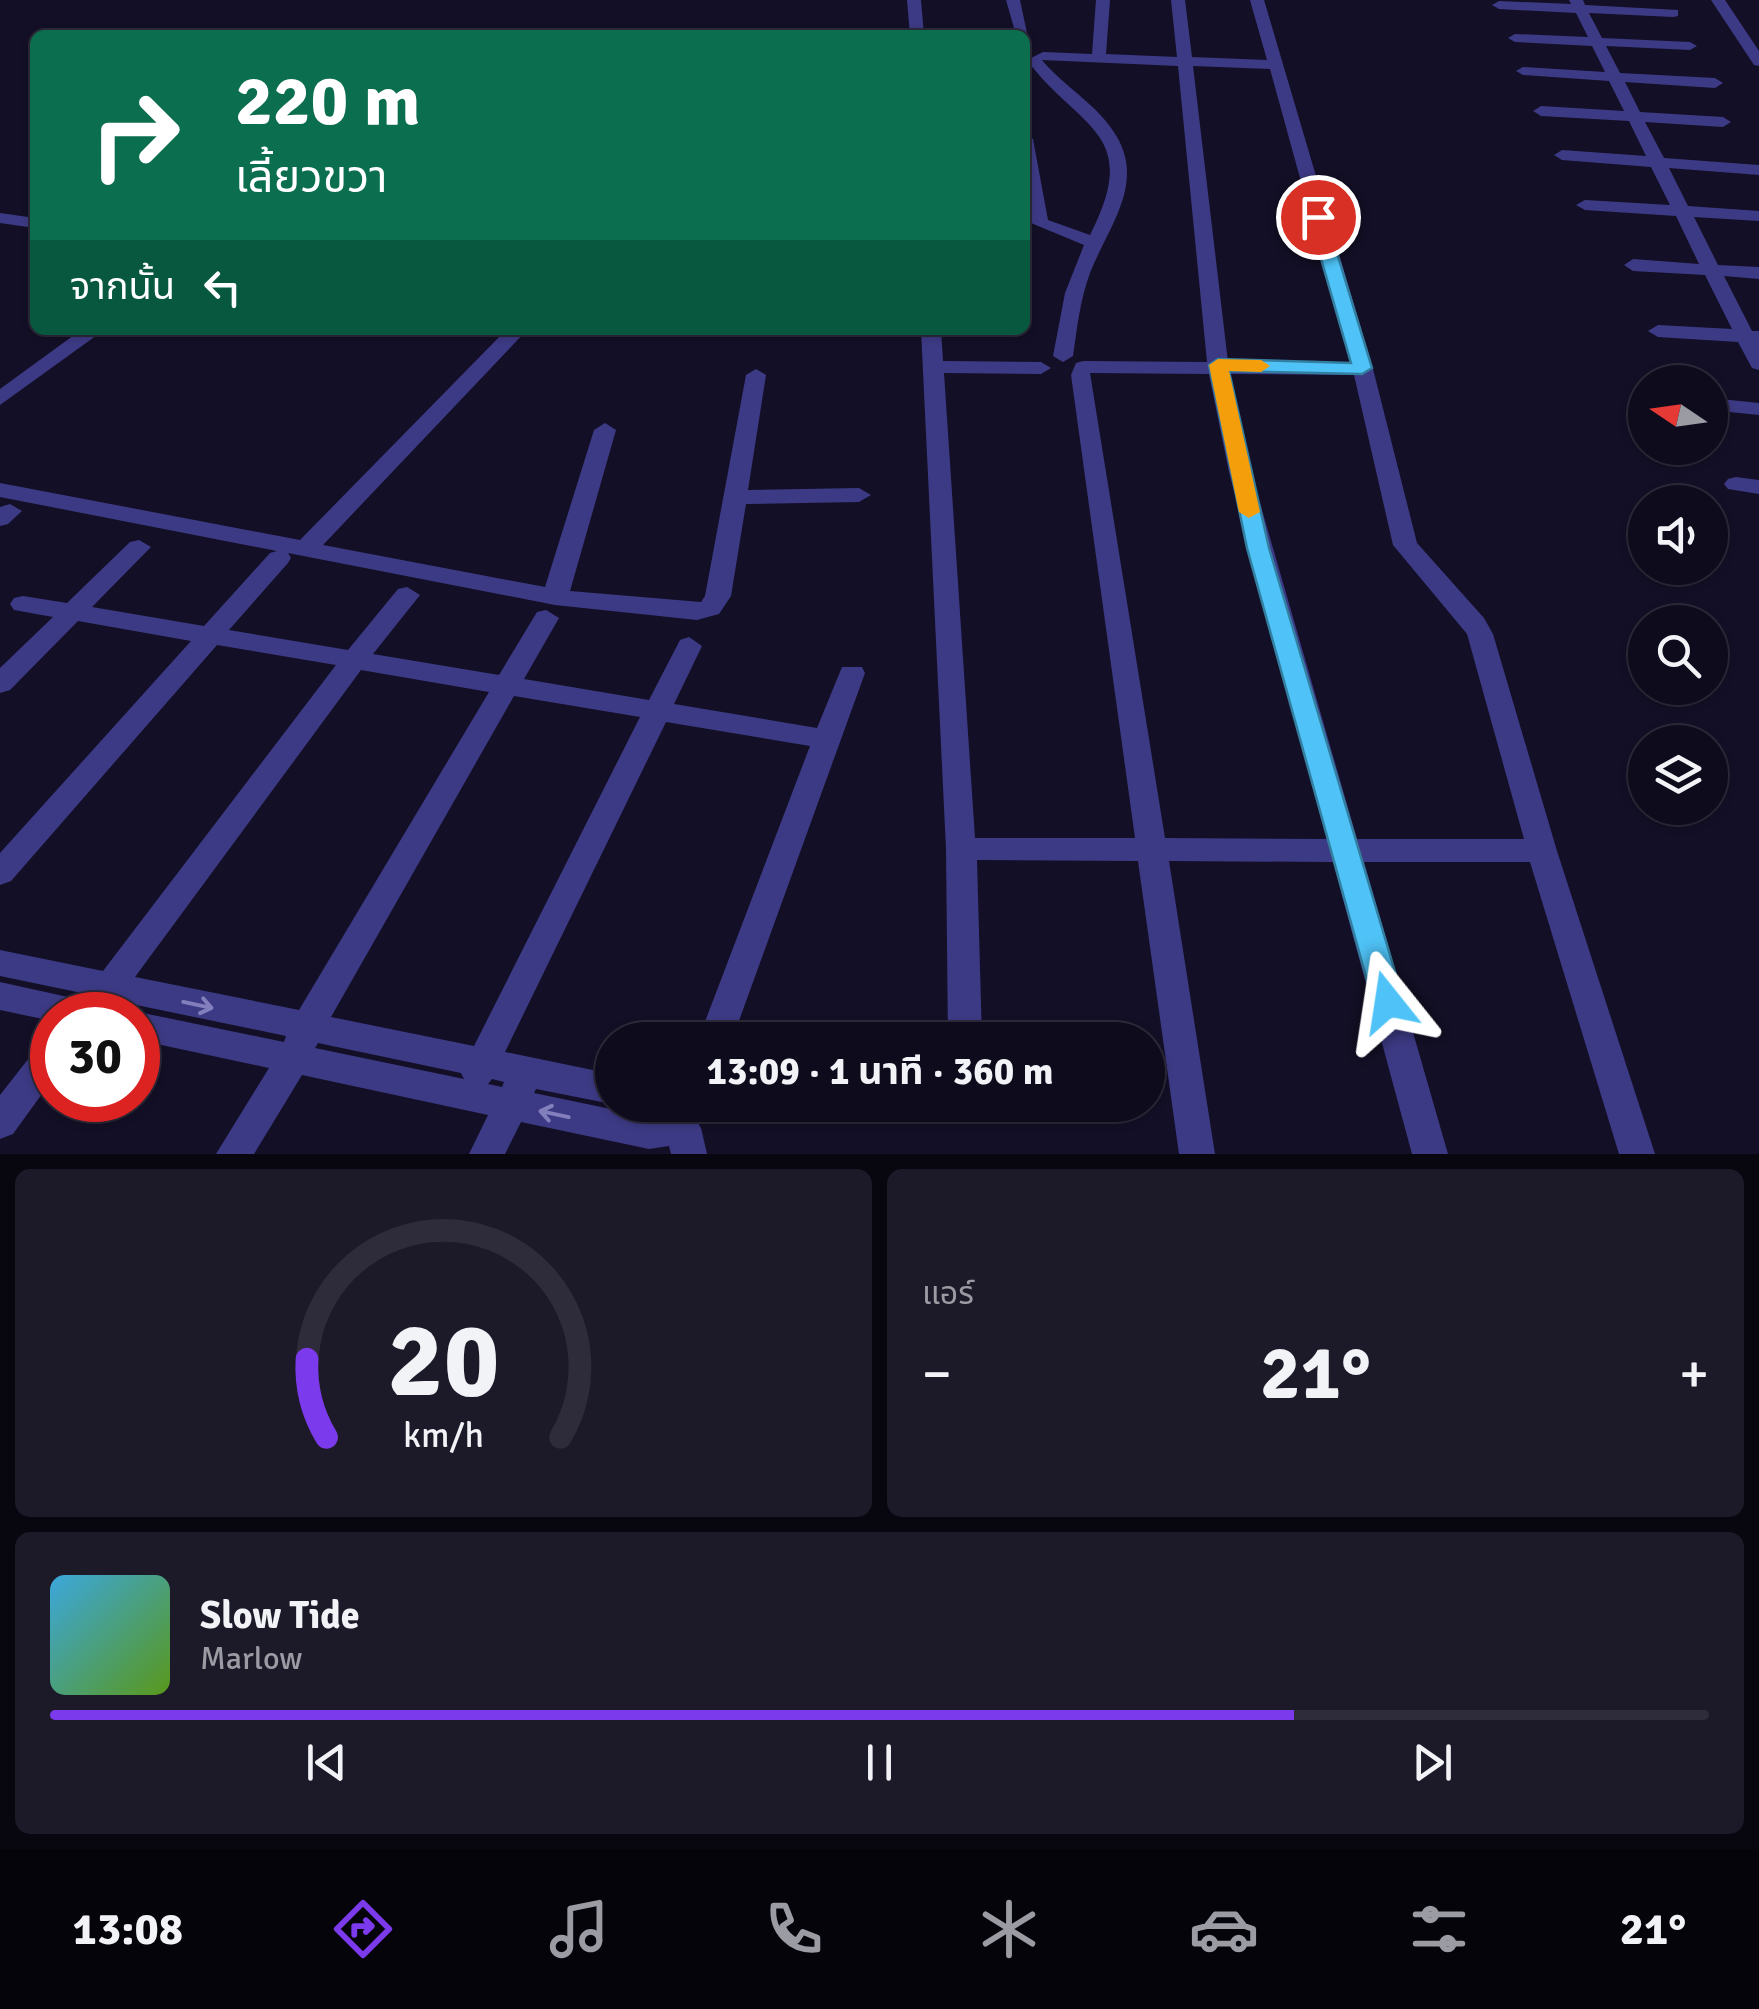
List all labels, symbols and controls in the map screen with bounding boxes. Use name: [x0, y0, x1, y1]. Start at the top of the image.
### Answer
text: 220 m: [235, 58, 420, 144]
icon: right: [70, 70, 200, 200]
text: เลี้ยวขวา: [235, 150, 387, 205]
pin: [1276, 175, 1361, 260]
icon: arrive: [1291, 190, 1346, 245]
icon: left: [195, 260, 250, 315]
text: จากนั้น: [70, 263, 175, 310]
north arrow: [1628, 365, 1728, 465]
map controls: [1628, 365, 1728, 825]
button: sound: [1628, 485, 1728, 585]
button: search: [1628, 605, 1728, 705]
button: layers: [1628, 725, 1728, 825]
position arrow: [1336, 950, 1440, 1054]
speed limit sign: 30: [30, 992, 160, 1122]
one-way arrow: [181, 996, 213, 1015]
text: 13:09 · 1 นาที · 360 m: [707, 1048, 1053, 1095]
one-way arrow: [539, 1103, 571, 1122]
text: แอร์: [922, 1274, 974, 1313]
text: 20: [387, 1297, 500, 1425]
text: 21°: [1260, 1327, 1371, 1420]
text: −: [922, 1340, 952, 1408]
text: +: [1679, 1340, 1709, 1408]
text: km/h: [403, 1413, 484, 1457]
text: Slow Tide: [200, 1592, 360, 1639]
text: Marlow: [200, 1639, 302, 1678]
icon: previous: [299, 1735, 354, 1790]
icon: pause: [852, 1735, 907, 1790]
icon: next: [1405, 1735, 1460, 1790]
icon: directions: [328, 1894, 398, 1964]
icon: music: [544, 1894, 614, 1964]
icon: phone: [759, 1894, 829, 1964]
icon: climate: [974, 1894, 1044, 1964]
icon: car: [1189, 1894, 1259, 1964]
icon: filters: [1404, 1894, 1474, 1964]
text: 13:08: [73, 1902, 183, 1957]
text: 21°: [1620, 1902, 1686, 1957]

